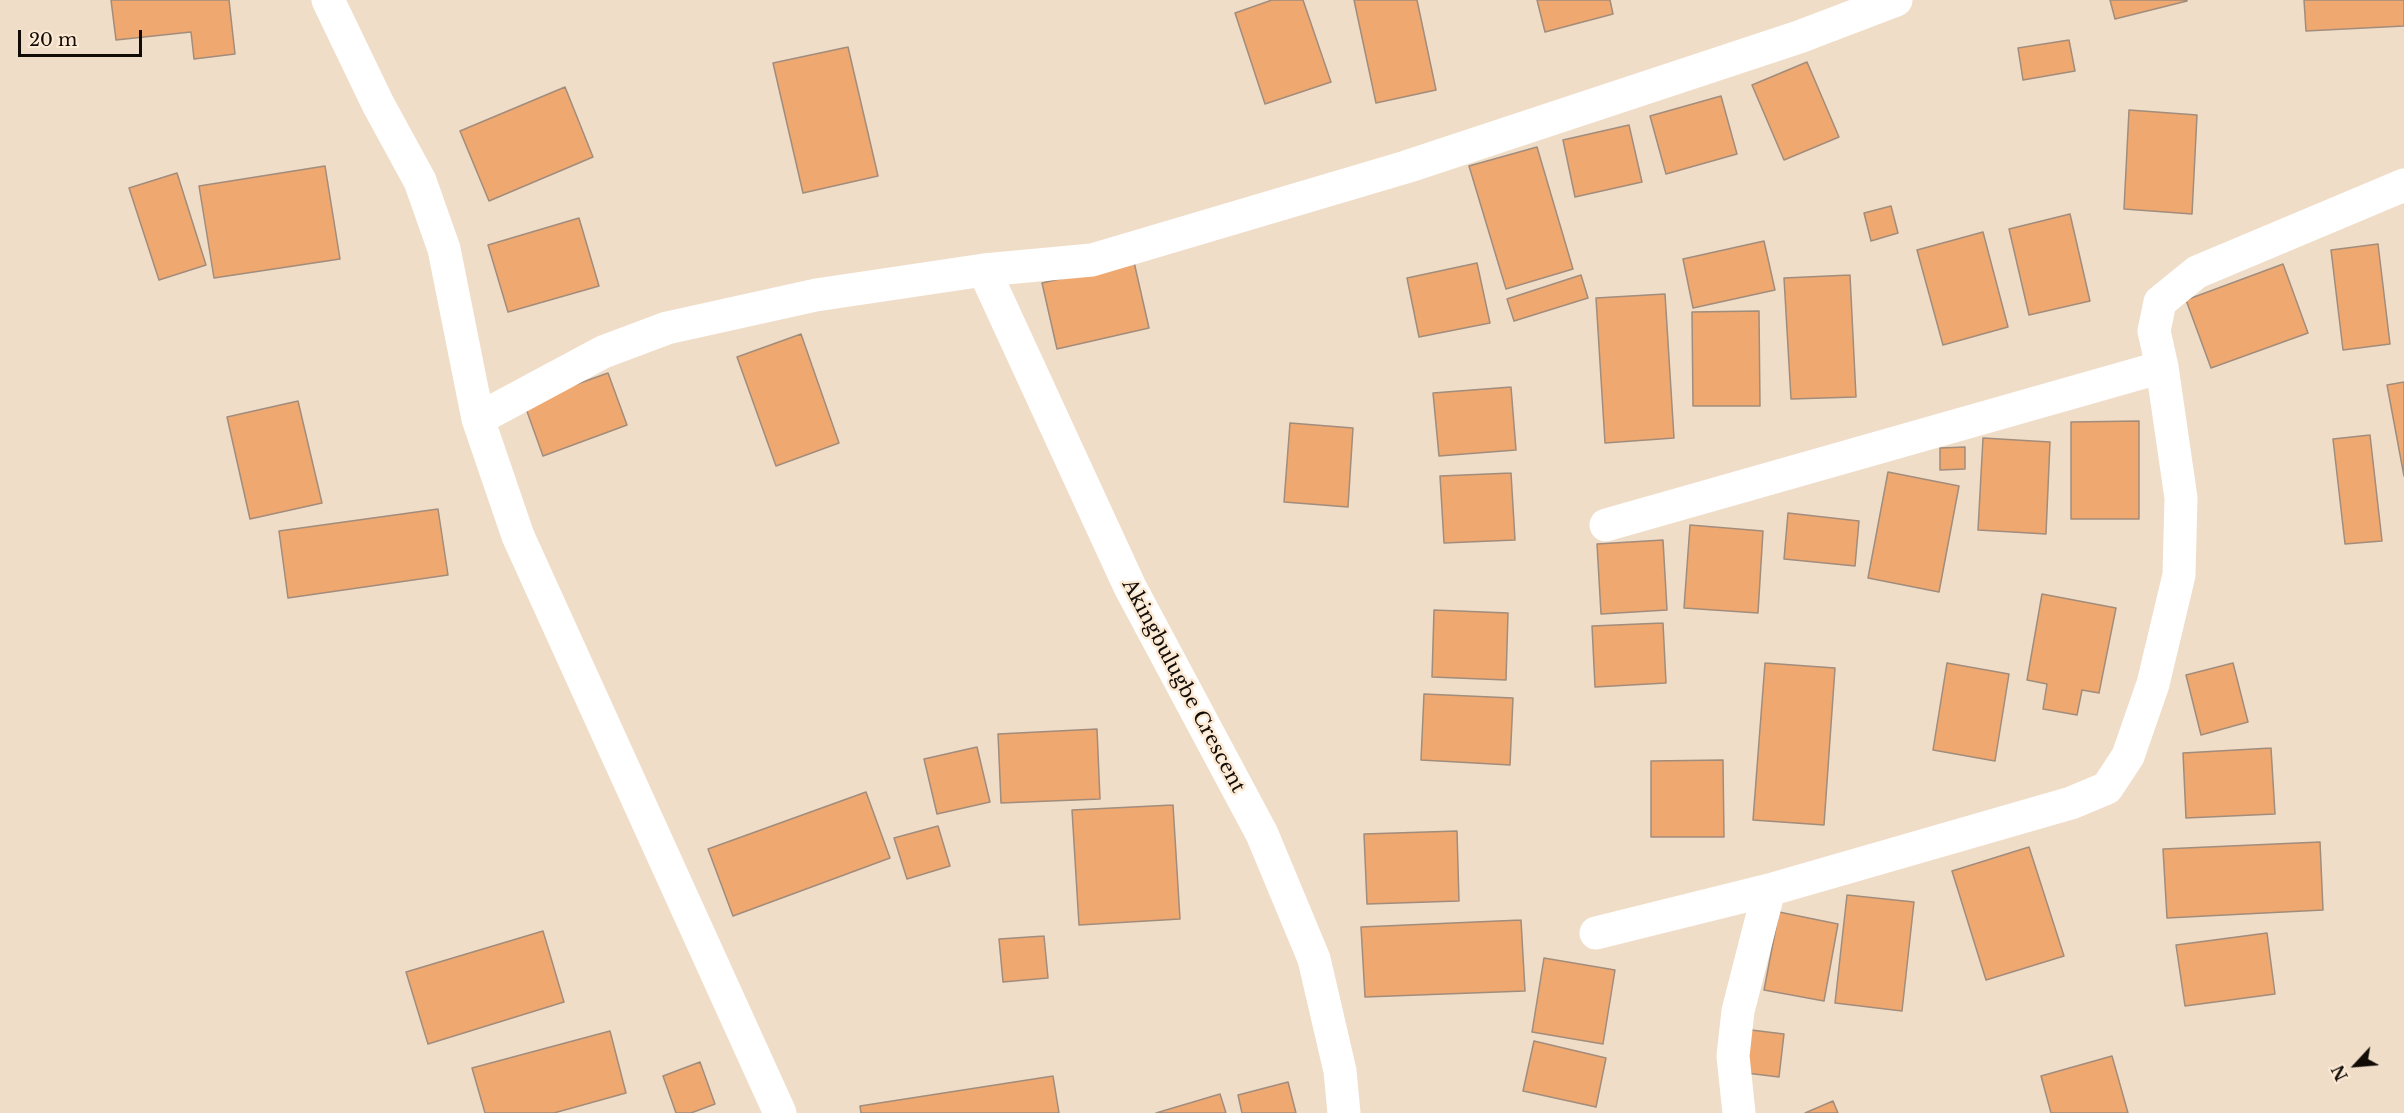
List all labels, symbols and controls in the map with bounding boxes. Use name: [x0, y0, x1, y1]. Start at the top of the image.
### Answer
scale bar: [21, 18, 146, 56]
text: 20 m: [29, 29, 77, 51]
street label: Akingbulugbe Crescent: [1116, 575, 1250, 797]
north arrow: [2326, 1035, 2386, 1095]
text: N: [2328, 1062, 2352, 1084]

